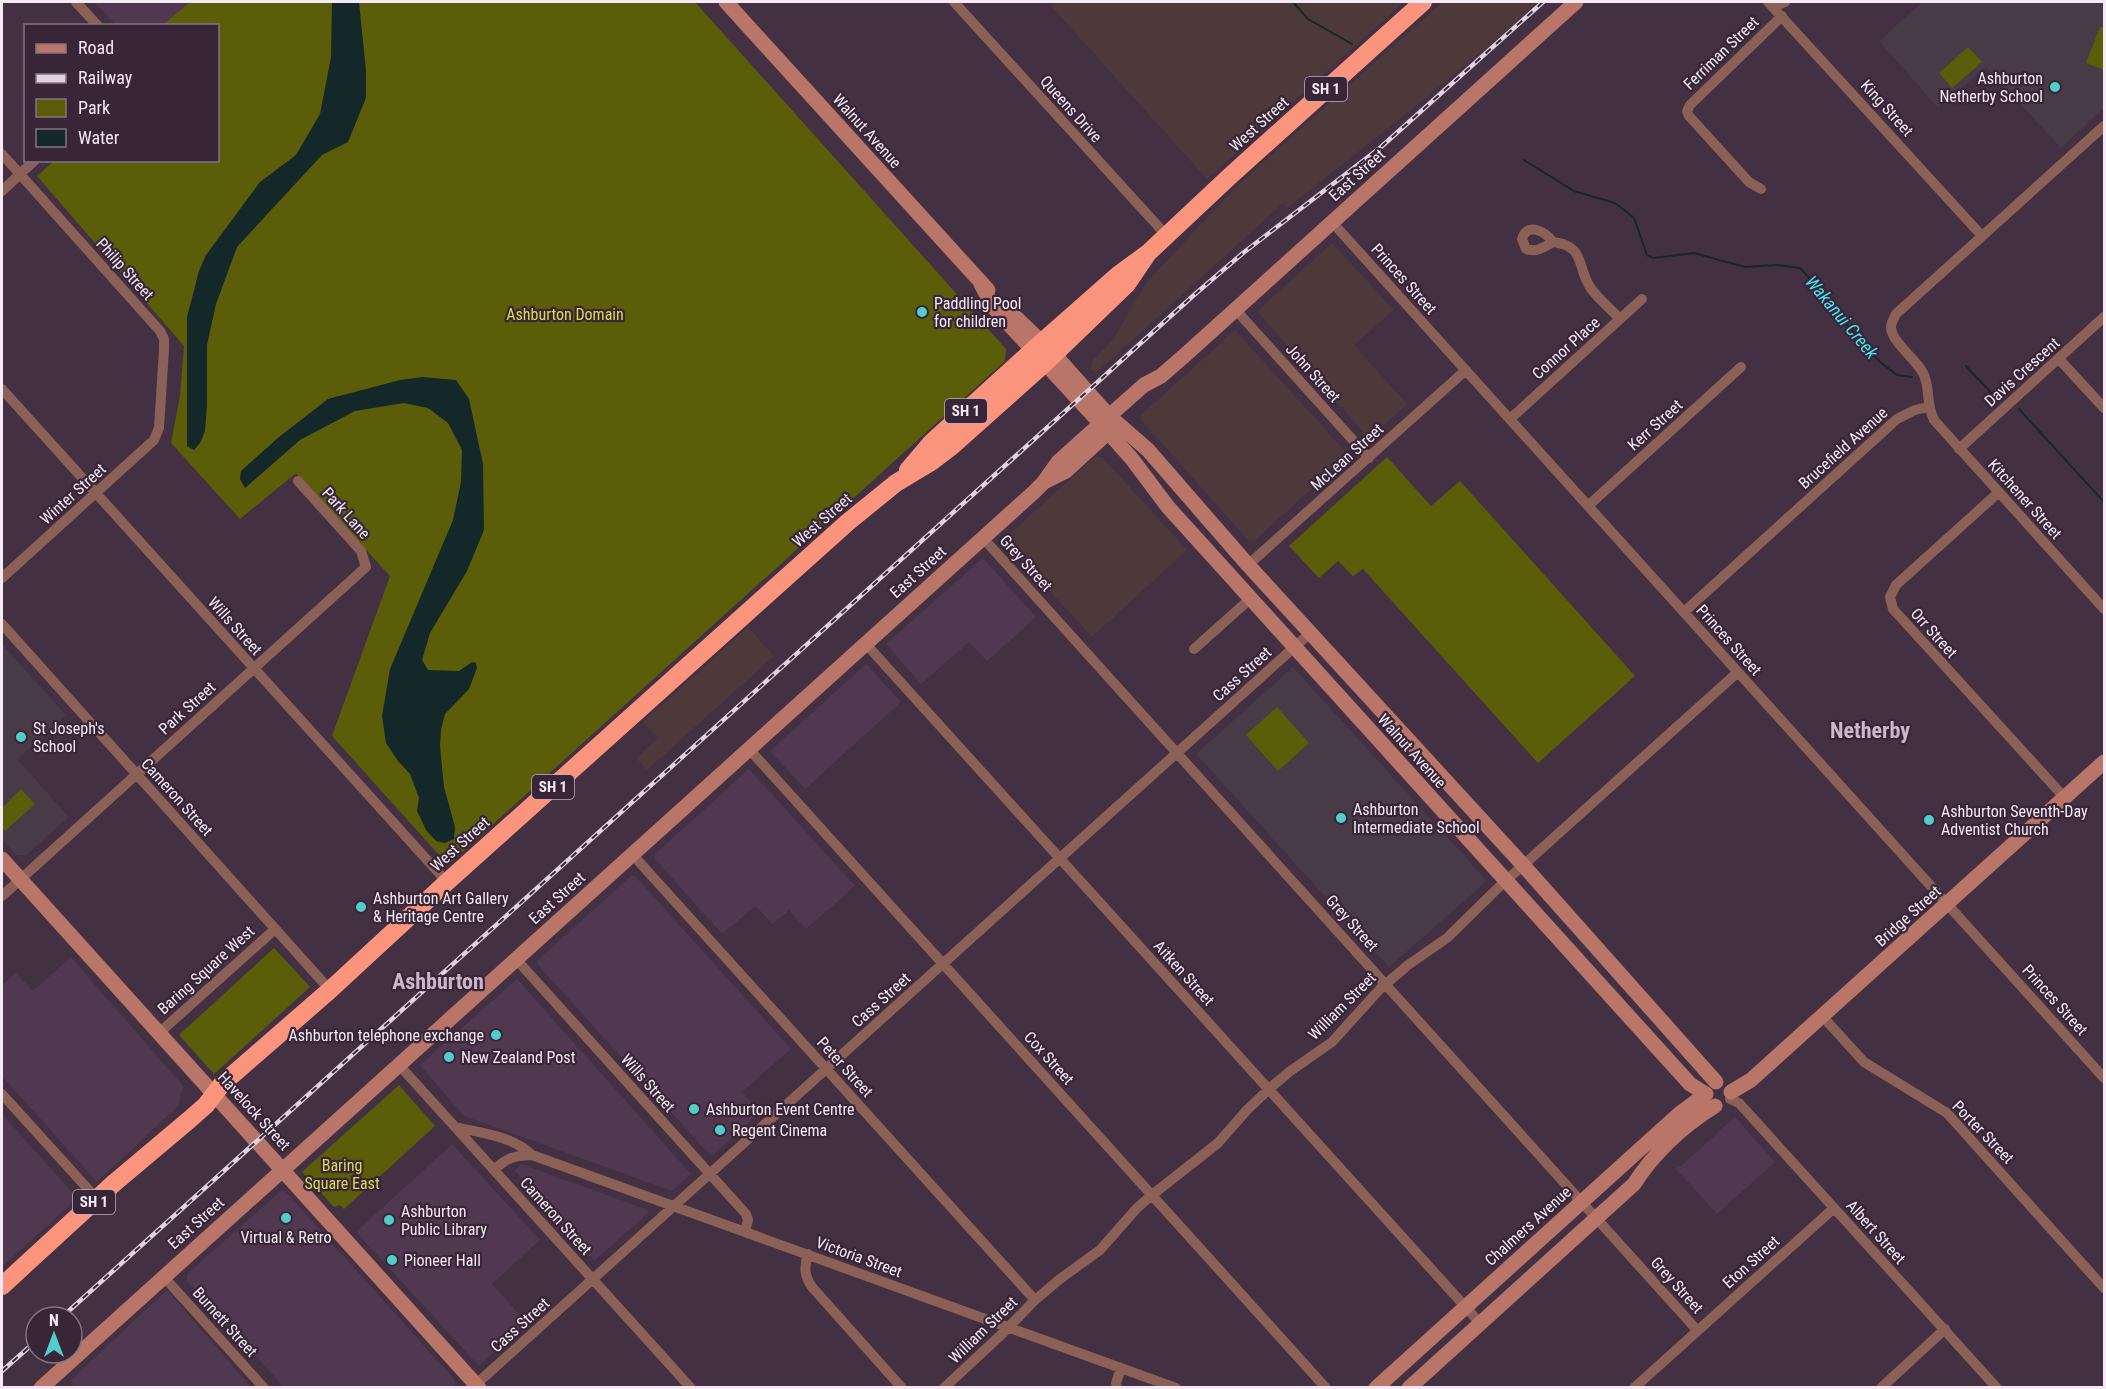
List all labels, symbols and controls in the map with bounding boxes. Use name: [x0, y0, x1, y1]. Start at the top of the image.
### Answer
street label: Ferriman Street: [1679, 12, 1763, 94]
legend: [24, 24, 219, 162]
text: Road: [78, 37, 114, 58]
text: Railway: [78, 67, 133, 88]
place label: Ashburton Netherby School: [1939, 69, 2043, 106]
street label: Queens Drive: [1036, 72, 1106, 146]
street label: King Street: [1857, 76, 1917, 140]
road number: SH 1: [1305, 77, 1347, 101]
marker: Ashburton Netherby School: [2048, 80, 2062, 94]
street label: Walnut Avenue: [829, 90, 905, 172]
street label: West Street: [1226, 92, 1293, 155]
text: Park: [78, 97, 110, 118]
text: Water: [78, 127, 120, 148]
street label: East Street: [1325, 145, 1389, 205]
street label: Philip Street: [92, 234, 158, 304]
street label: Princes Street: [1367, 240, 1441, 318]
water label: Wakanui Creek: [1801, 271, 1884, 364]
place label: Paddling Pool for children: [934, 294, 1021, 331]
park label: Ashburton Domain: [506, 305, 624, 324]
marker: Paddling Pool for children: [915, 305, 929, 319]
street label: Connor Place: [1528, 313, 1604, 383]
street label: Davis Crescent: [1981, 333, 2064, 411]
street label: John Street: [1282, 340, 1344, 406]
street label: Kerr Street: [1624, 395, 1686, 454]
road number: SH 1: [945, 399, 987, 423]
street label: Brucefield Avenue: [1795, 403, 1891, 493]
street label: McLean Street: [1307, 419, 1387, 495]
street label: Kitchener Street: [1984, 455, 2066, 543]
street label: Winter Street: [36, 459, 110, 528]
street label: Park Lane: [318, 483, 374, 543]
street label: West Street: [788, 489, 856, 551]
street label: Grey Street: [996, 531, 1056, 595]
street label: East Street: [886, 542, 950, 602]
street label: Wills Street: [204, 593, 266, 659]
street label: Princes Street: [1692, 601, 1766, 679]
street label: Orr Street: [1907, 604, 1961, 662]
street label: Cass Street: [1209, 643, 1275, 705]
street label: Park Street: [155, 677, 219, 738]
street label: Walnut Avenue: [1374, 710, 1450, 792]
district label: Netherby: [1830, 718, 1910, 743]
place label: St Joseph's School: [33, 719, 105, 756]
marker: St Joseph's School: [14, 730, 28, 744]
street label: Cameron Street: [137, 754, 217, 840]
road number: SH 1: [532, 775, 574, 799]
place label: Ashburton Intermediate School: [1353, 800, 1480, 837]
place label: Ashburton Seventh-Day Adventist Church: [1941, 802, 2088, 839]
marker: Ashburton Intermediate School: [1334, 811, 1348, 825]
street label: West Street: [427, 812, 494, 875]
marker: Ashburton Seventh-Day Adventist Church: [1922, 813, 1936, 827]
street label: East Street: [525, 868, 589, 928]
street label: Bridge Street: [1871, 881, 1945, 950]
place label: Ashburton Art Gallery & Heritage Centre: [373, 889, 509, 926]
street label: Grey Street: [1322, 891, 1382, 955]
marker: Ashburton Art Gallery & Heritage Centre: [354, 900, 368, 914]
street label: Baring Square West: [154, 922, 258, 1018]
street label: Aitken Street: [1150, 937, 1218, 1010]
street label: Princes Street: [2018, 961, 2092, 1039]
street label: William Street: [1304, 968, 1380, 1044]
district label: Ashburton: [392, 969, 484, 994]
street label: Cass Street: [848, 969, 914, 1031]
place label: Ashburton telephone exchange: [289, 1026, 484, 1045]
street label: Cox Street: [1020, 1027, 1078, 1089]
marker: Ashburton telephone exchange: [489, 1028, 503, 1042]
street label: Peter Street: [813, 1033, 877, 1101]
place label: New Zealand Post: [461, 1048, 576, 1067]
marker: New Zealand Post: [442, 1050, 456, 1064]
street label: Wills Street: [617, 1050, 679, 1116]
street label: Havelock Street: [214, 1068, 294, 1154]
street label: Porter Street: [1948, 1097, 2018, 1168]
place label: Ashburton Event Centre: [706, 1100, 855, 1119]
marker: Ashburton Event Centre: [687, 1102, 701, 1116]
place label: Regent Cinema: [732, 1121, 827, 1140]
marker: Regent Cinema: [713, 1123, 727, 1137]
park label: Baring Square East: [304, 1156, 380, 1193]
street label: Cameron Street: [516, 1173, 596, 1259]
street label: Chalmers Avenue: [1481, 1182, 1575, 1270]
road number: SH 1: [73, 1190, 115, 1214]
street label: East Street: [164, 1193, 228, 1253]
street label: Albert Street: [1842, 1196, 1910, 1268]
place label: Ashburton Public Library: [401, 1202, 487, 1239]
marker: Virtual & Retro: [279, 1211, 293, 1225]
marker: Ashburton Public Library: [382, 1213, 396, 1227]
place label: Virtual & Retro: [240, 1228, 332, 1247]
street label: Eton Street: [1719, 1232, 1783, 1292]
street label: Victoria Street: [813, 1233, 905, 1281]
place label: Pioneer Hall: [404, 1251, 481, 1270]
marker: Pioneer Hall: [385, 1253, 399, 1267]
street label: Grey Street: [1647, 1253, 1707, 1317]
street label: Burnett Street: [189, 1283, 261, 1361]
street label: William Street: [945, 1293, 1021, 1367]
street label: Cass Street: [487, 1294, 553, 1356]
north arrow: [24, 1305, 84, 1365]
text: N: [49, 1311, 59, 1330]

